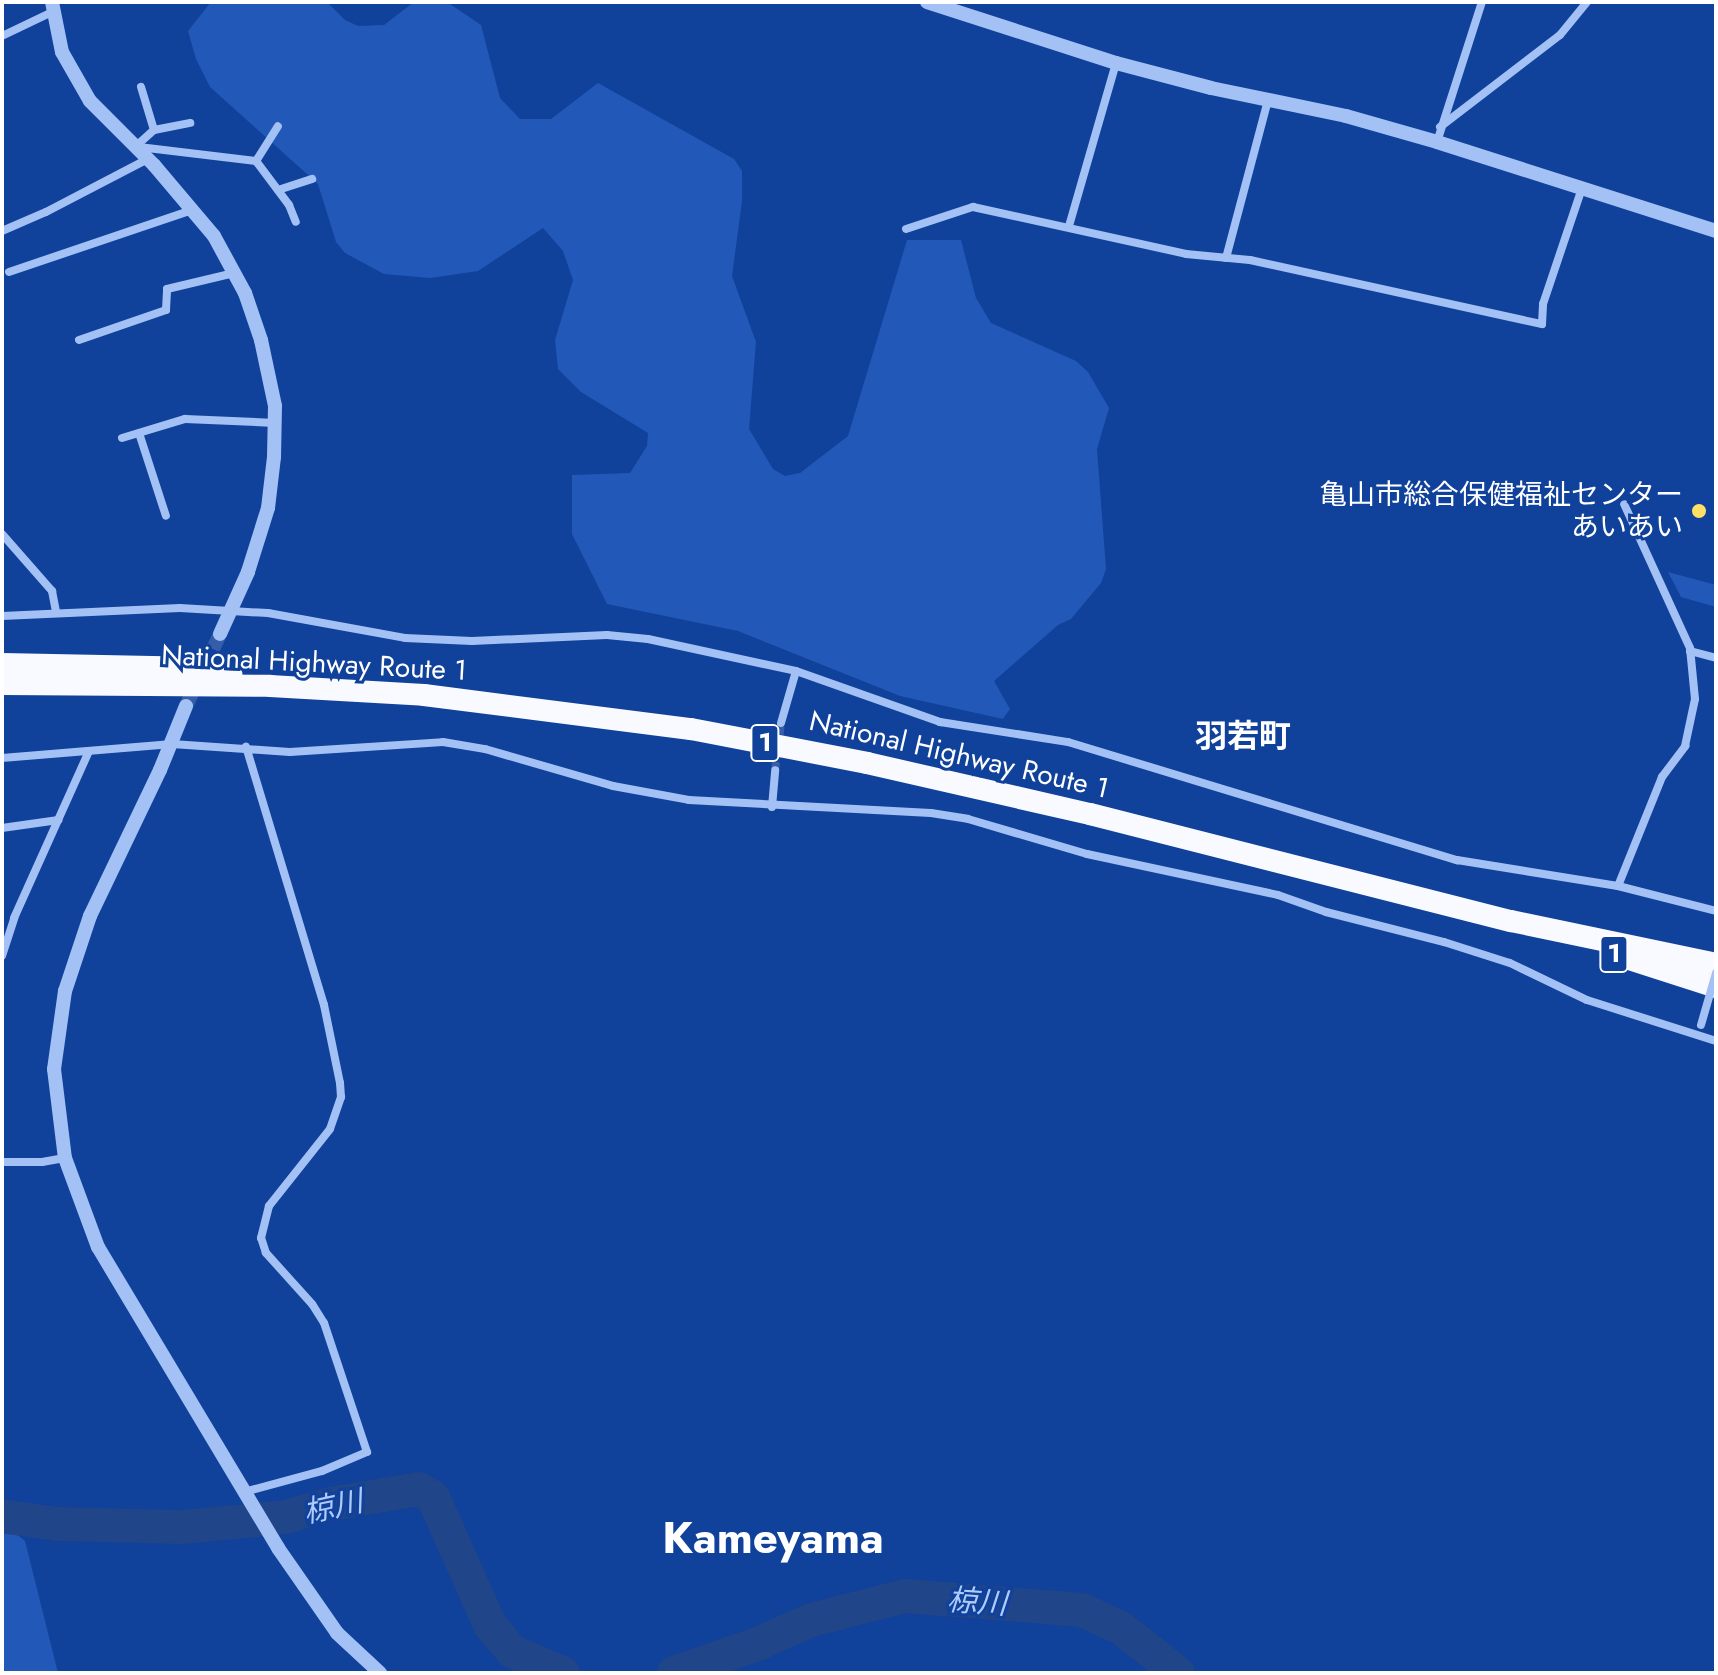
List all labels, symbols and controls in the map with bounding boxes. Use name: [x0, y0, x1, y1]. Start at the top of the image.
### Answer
place label: 亀山市総合保健福祉センター あいあい: [1319, 478, 1683, 544]
marker: 亀山市総合保健福祉センター あいあい: [1690, 502, 1708, 520]
street label: National Highway Route 1: [160, 638, 468, 688]
street label: National Highway Route 1: [806, 704, 1112, 806]
district label: 羽若町: [1195, 717, 1291, 755]
road number: 1: [749, 721, 781, 765]
road number: 1: [1598, 932, 1630, 976]
water label: 椋川: [300, 1483, 366, 1531]
district label: Kameyama: [662, 1512, 884, 1564]
water label: 椋川: [946, 1582, 1008, 1622]

